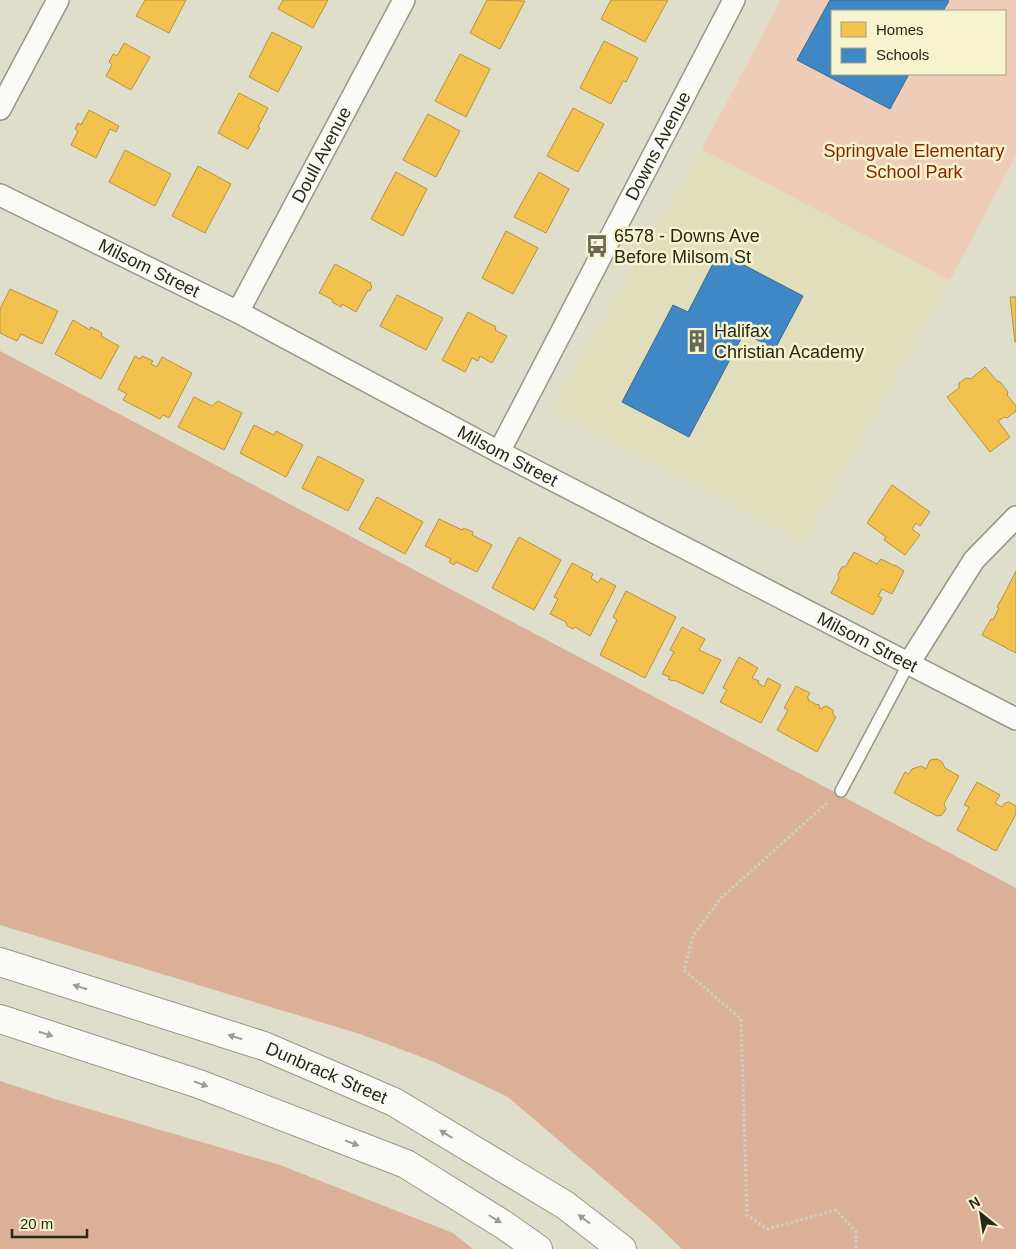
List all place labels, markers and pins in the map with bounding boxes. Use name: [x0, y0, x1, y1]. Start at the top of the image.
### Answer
place label: 6578 - Downs Ave Before Milsom St: [614, 226, 760, 267]
bus stop icon: 6578 - Downs Ave Before Milsom St: [584, 233, 610, 259]
place label: Halifax Christian Academy: [714, 321, 864, 362]
building icon: Halifax Christian Academy: [684, 328, 710, 354]

